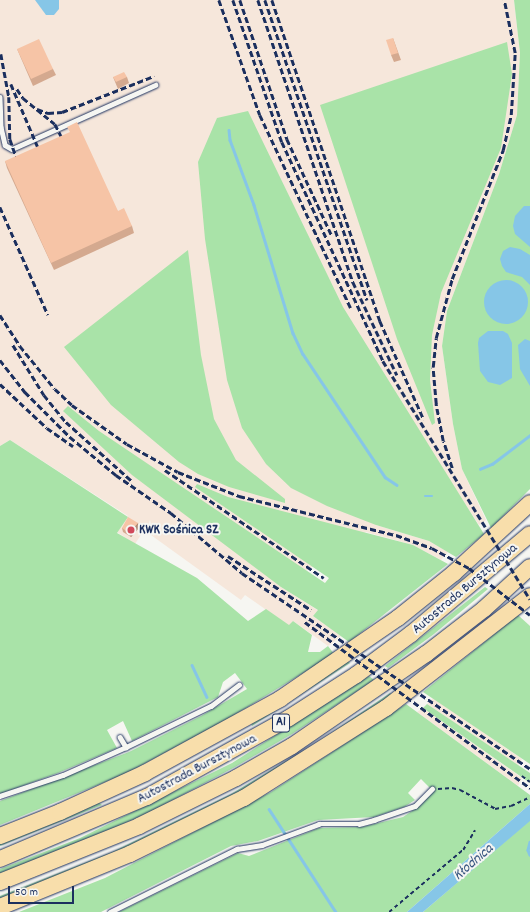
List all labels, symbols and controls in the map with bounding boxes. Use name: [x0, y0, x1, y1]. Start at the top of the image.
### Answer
place label: KWK Sośnica SZ: [139, 522, 218, 538]
marker: KWK Sośnica SZ: [126, 525, 136, 535]
street label: Autostrada Bursztynowa: [409, 540, 521, 638]
road number: A1: [272, 712, 290, 734]
street label: Autostrada Bursztynowa: [135, 730, 259, 808]
water label: Kłodnica: [450, 841, 498, 885]
scale bar: [10, 878, 76, 904]
text: 50 m: [15, 884, 38, 901]

